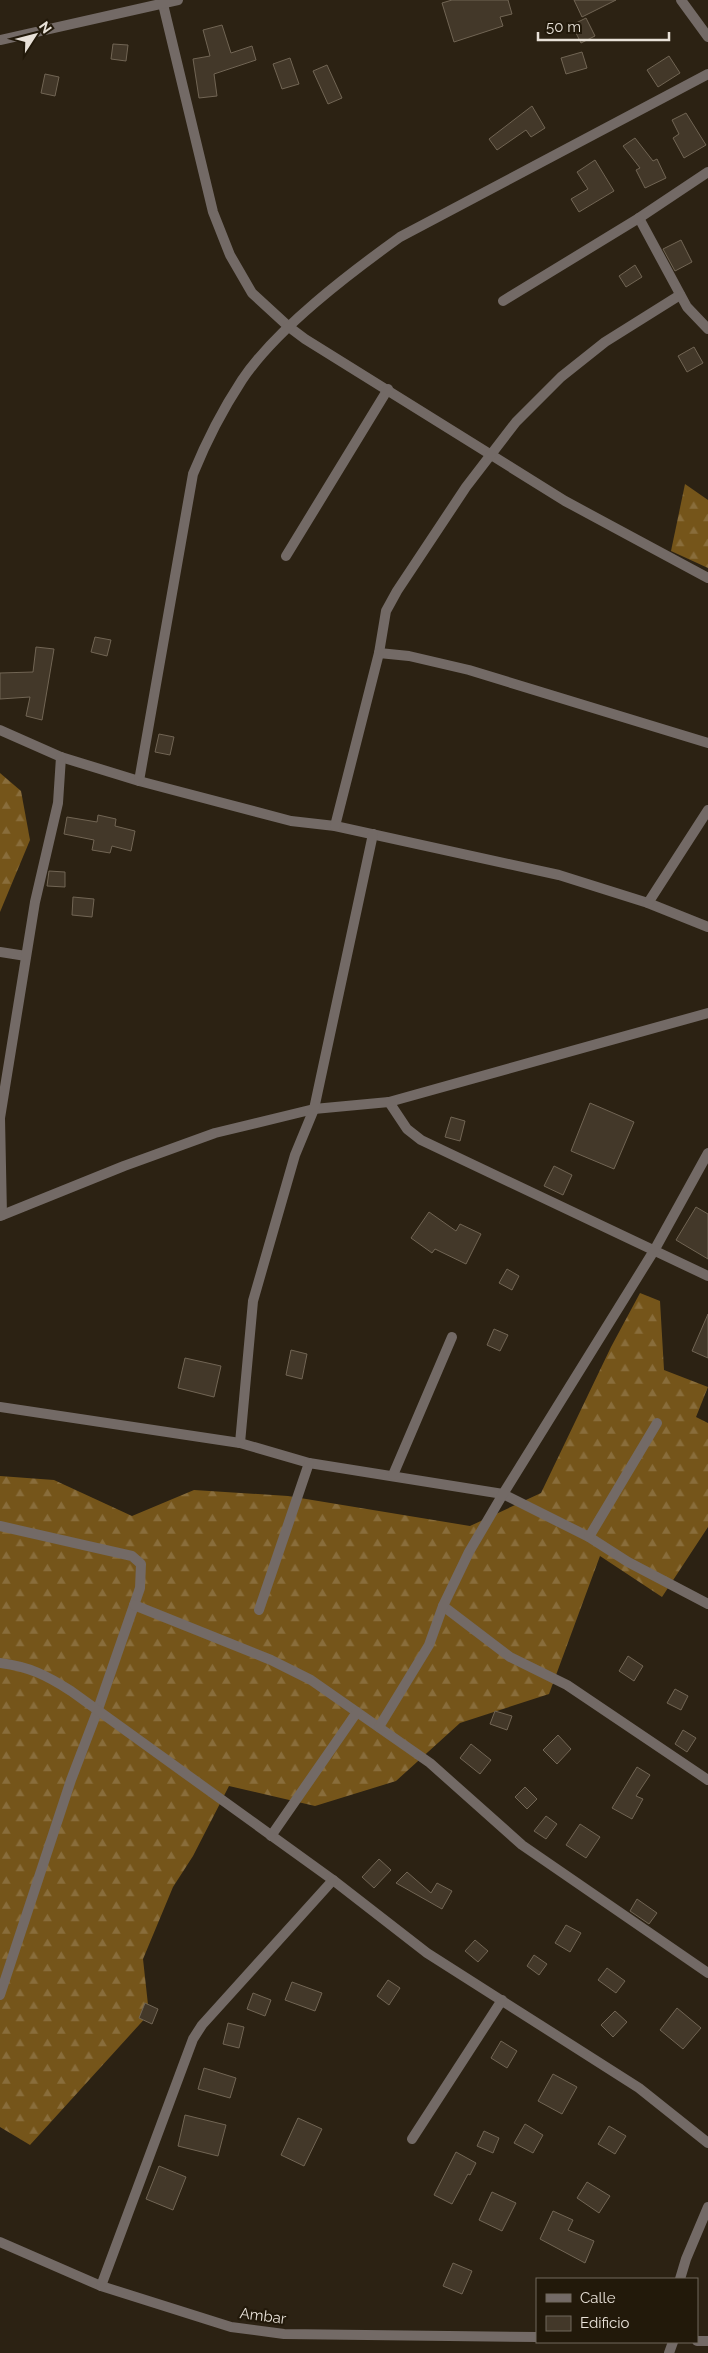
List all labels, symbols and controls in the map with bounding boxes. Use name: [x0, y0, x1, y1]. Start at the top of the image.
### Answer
north arrow: [10, 10, 60, 60]
scale bar: [538, 10, 669, 42]
text: N: [36, 18, 55, 36]
text: 50 m: [546, 18, 581, 36]
legend: [536, 2278, 698, 2343]
text: Calle: [580, 2289, 616, 2307]
street label: Ambar: [239, 2304, 288, 2328]
text: Edificio: [580, 2314, 630, 2332]

